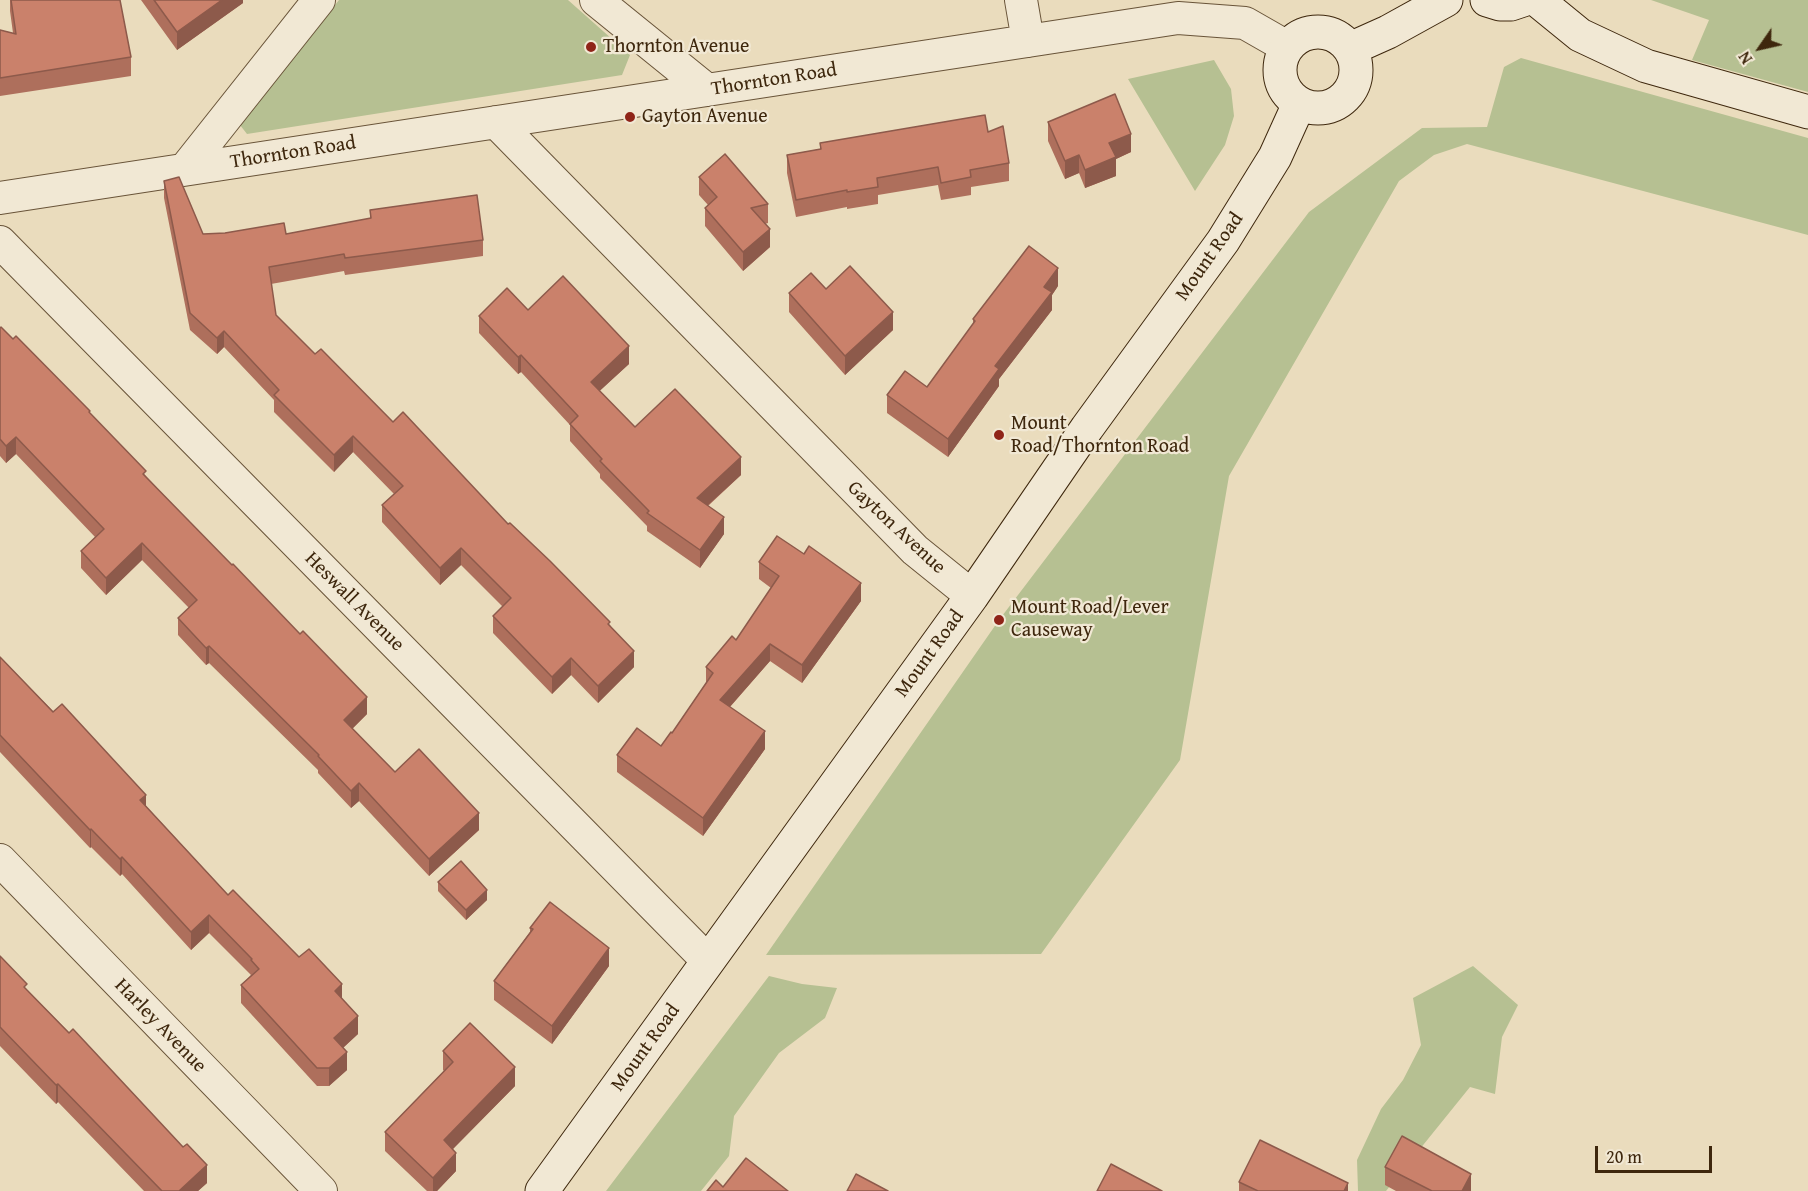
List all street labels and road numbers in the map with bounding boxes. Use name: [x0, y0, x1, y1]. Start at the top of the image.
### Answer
street label: Thornton Road: [709, 58, 839, 102]
street label: Thornton Road: [228, 131, 358, 175]
street label: Mount Road: [1171, 208, 1249, 306]
street label: Gayton Avenue: [842, 476, 950, 580]
street label: Heswall Avenue: [299, 547, 409, 657]
street label: Mount Road: [890, 606, 970, 702]
street label: Harley Avenue: [109, 974, 211, 1078]
street label: Mount Road: [606, 1000, 686, 1096]

